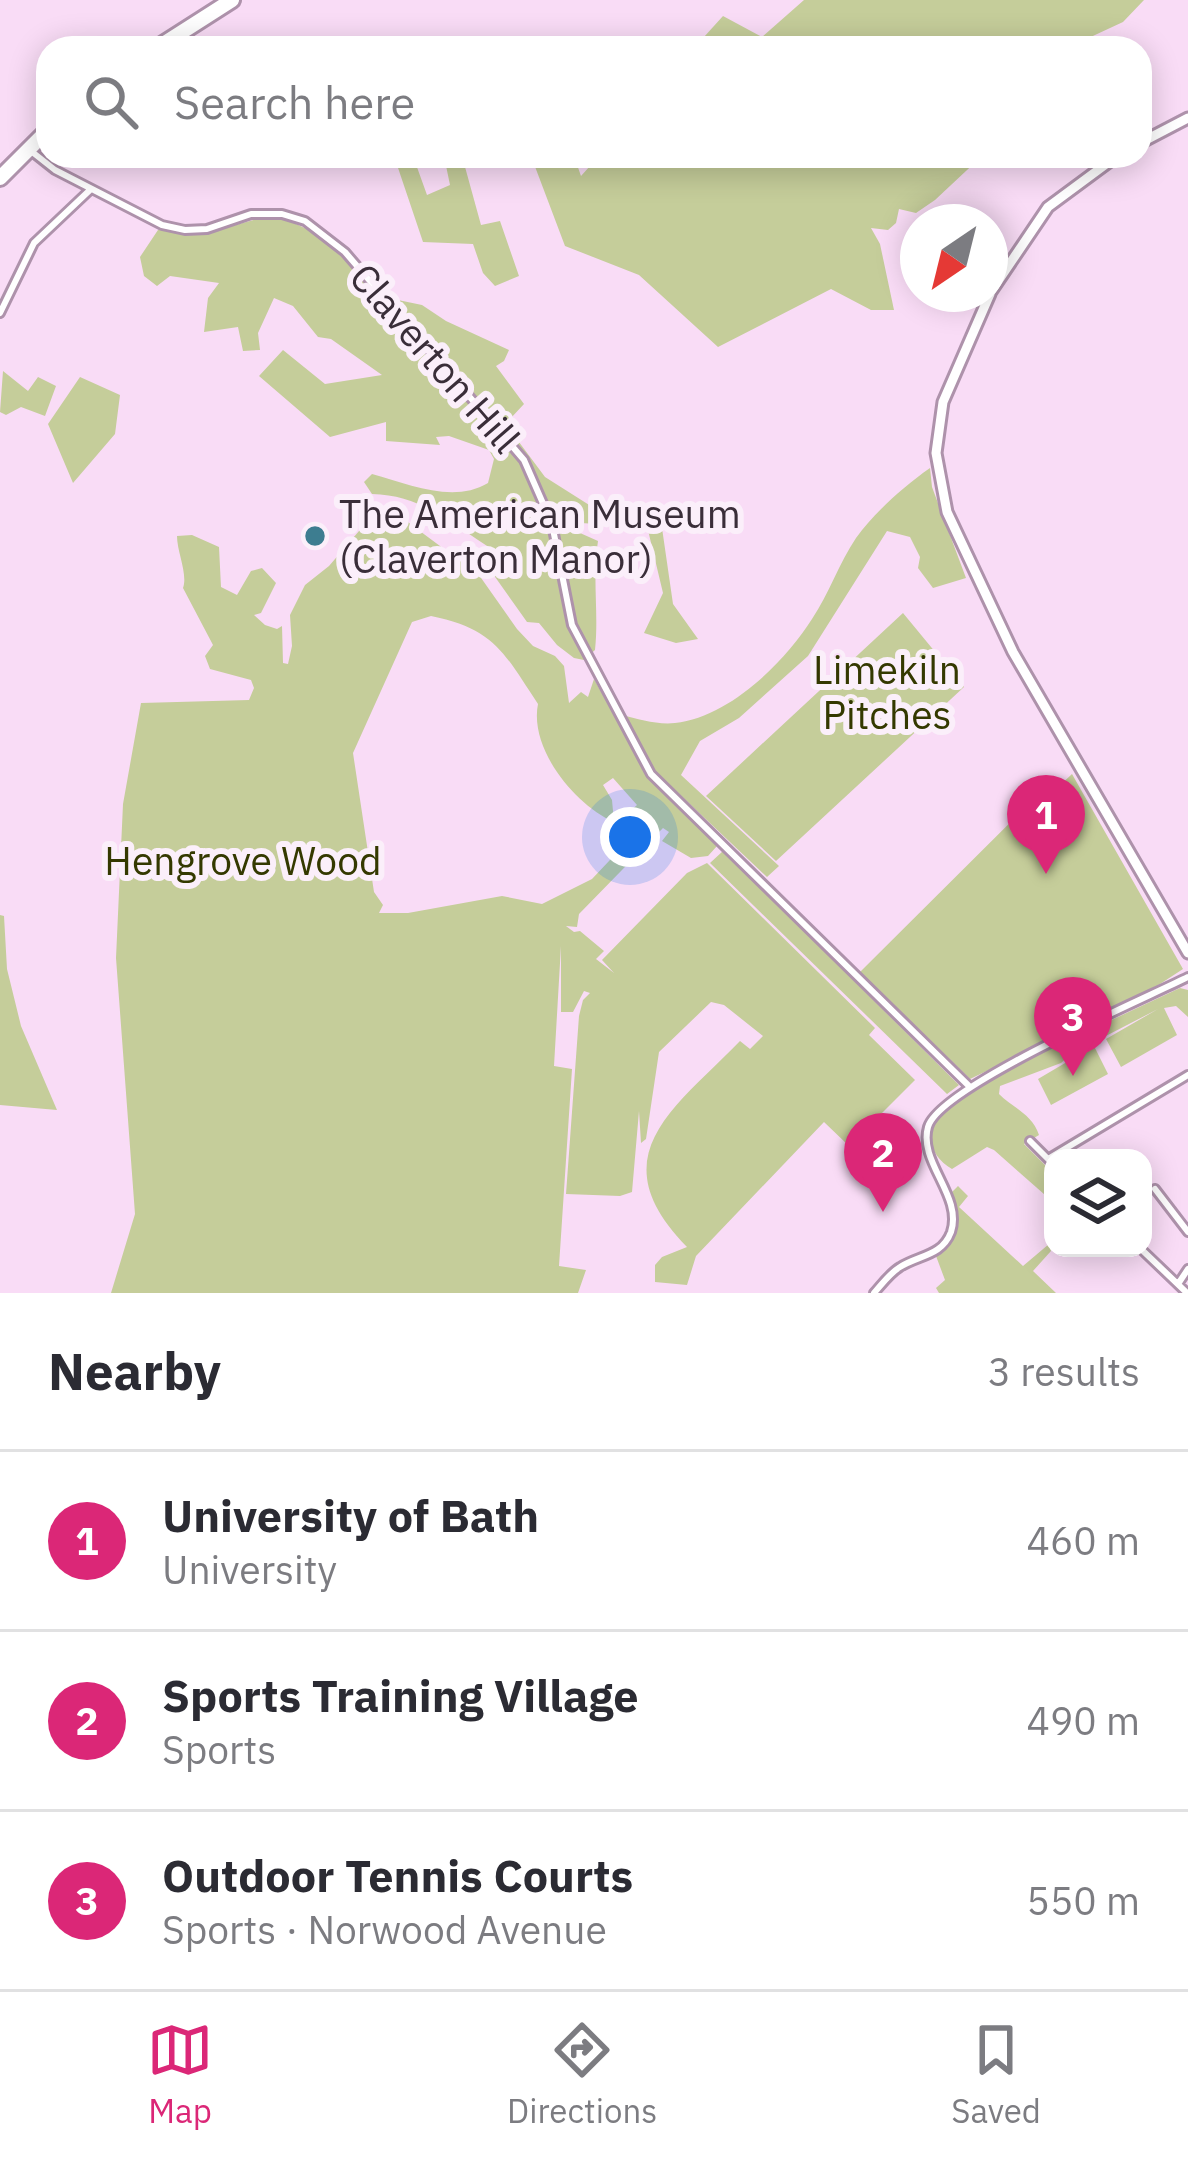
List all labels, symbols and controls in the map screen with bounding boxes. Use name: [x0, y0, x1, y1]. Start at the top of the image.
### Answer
search box: [36, 36, 1152, 168]
icon: search: [78, 69, 144, 135]
text: Search here: [174, 73, 415, 131]
north arrow: [900, 204, 1008, 312]
street label: Claverton Hill: [339, 252, 532, 463]
place label: The American Museum (Claverton Manor): [339, 488, 741, 584]
marker: The American Museum (Claverton Manor): [302, 523, 328, 549]
park label: Limekiln Pitches: [813, 644, 961, 740]
pin: 1: [1007, 775, 1085, 874]
your location: [600, 807, 660, 867]
park label: Hengrove Wood: [104, 835, 382, 886]
pin: 3: [1034, 977, 1112, 1076]
pin: 2: [844, 1113, 922, 1212]
map controls: [1044, 1149, 1152, 1257]
button: layers: [1044, 1149, 1152, 1257]
text: Nearby: [48, 1338, 221, 1404]
text: 3 results: [988, 1346, 1140, 1397]
text: University of Bath: [162, 1486, 539, 1544]
text: 1: [75, 1515, 99, 1566]
text: 460 m: [1027, 1515, 1140, 1566]
text: University: [162, 1544, 337, 1595]
text: Sports Training Village: [162, 1666, 638, 1724]
text: 2: [75, 1695, 99, 1746]
text: 490 m: [1027, 1695, 1140, 1746]
text: Sports: [162, 1724, 276, 1775]
text: Outdoor Tennis Courts: [162, 1846, 633, 1904]
text: 3: [75, 1875, 99, 1926]
text: 550 m: [1027, 1875, 1140, 1926]
text: Sports · Norwood Avenue: [162, 1904, 607, 1955]
tab: Map: [147, 2017, 213, 2132]
tab: Directions: [507, 2017, 657, 2132]
tab: Saved: [951, 2017, 1041, 2132]

